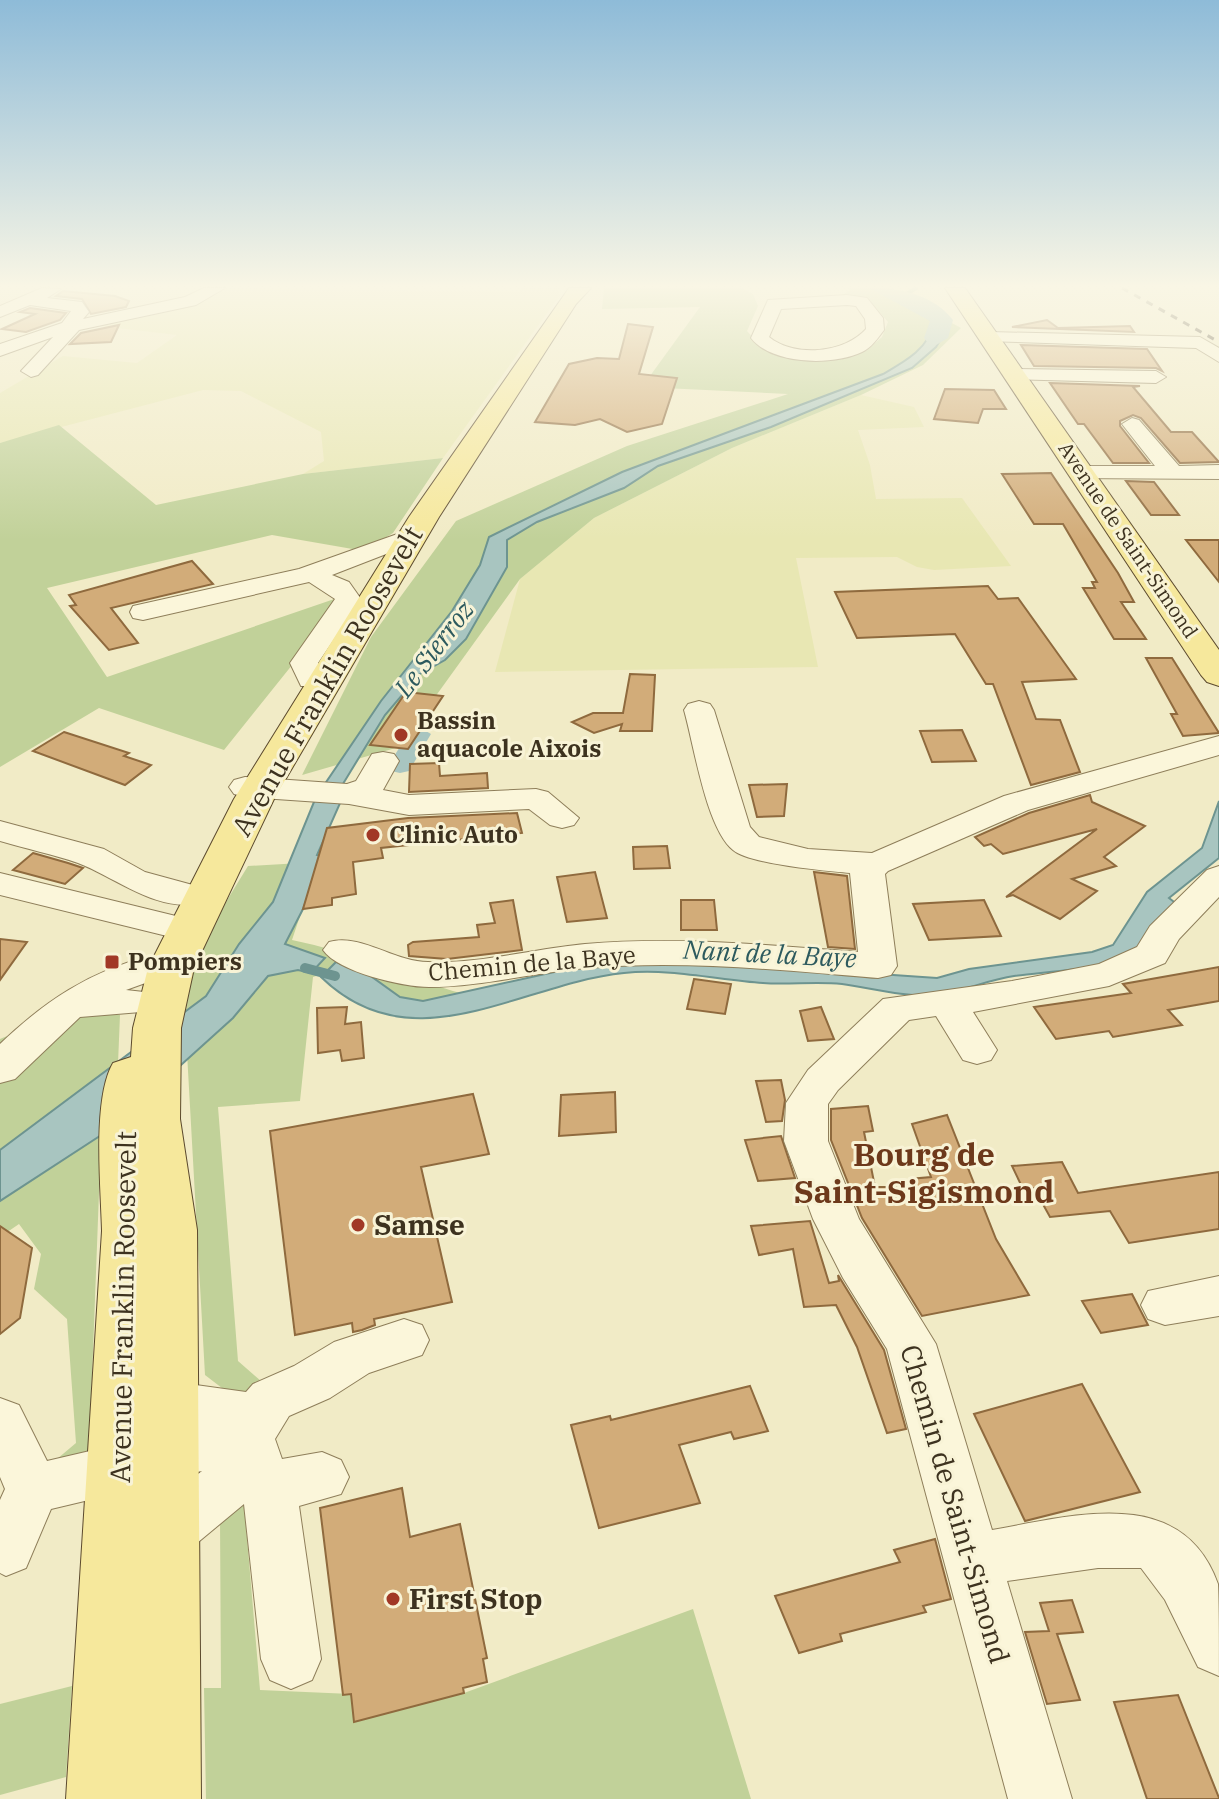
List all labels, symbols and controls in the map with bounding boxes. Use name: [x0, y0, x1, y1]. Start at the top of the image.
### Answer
street label: Avenue de Saint-Simond: [1052, 436, 1204, 643]
street label: Avenue Franklin Roosevelt: [222, 519, 431, 843]
water label: Le Sierroz: [385, 593, 481, 704]
place label: Bassin aquacole Aixois: [417, 704, 601, 764]
marker: Bassin aquacole Aixois: [392, 726, 410, 744]
place label: Clinic Auto: [389, 818, 518, 850]
marker: Clinic Auto: [364, 826, 382, 844]
water label: Nant de la Baye: [682, 931, 858, 975]
street label: Chemin de la Baye: [427, 938, 637, 988]
place label: Pompiers: [128, 945, 242, 977]
marker: Pompiers: [103, 953, 121, 971]
street label: Avenue Franklin Roosevelt: [101, 1130, 144, 1483]
district label: Bourg de Saint-Sigismond: [794, 1133, 1054, 1212]
place label: Samse: [374, 1206, 465, 1243]
marker: Samse: [349, 1216, 367, 1234]
street label: Chemin de Saint-Simond: [892, 1340, 1019, 1668]
place label: First Stop: [409, 1580, 542, 1617]
marker: First Stop: [384, 1590, 402, 1608]

